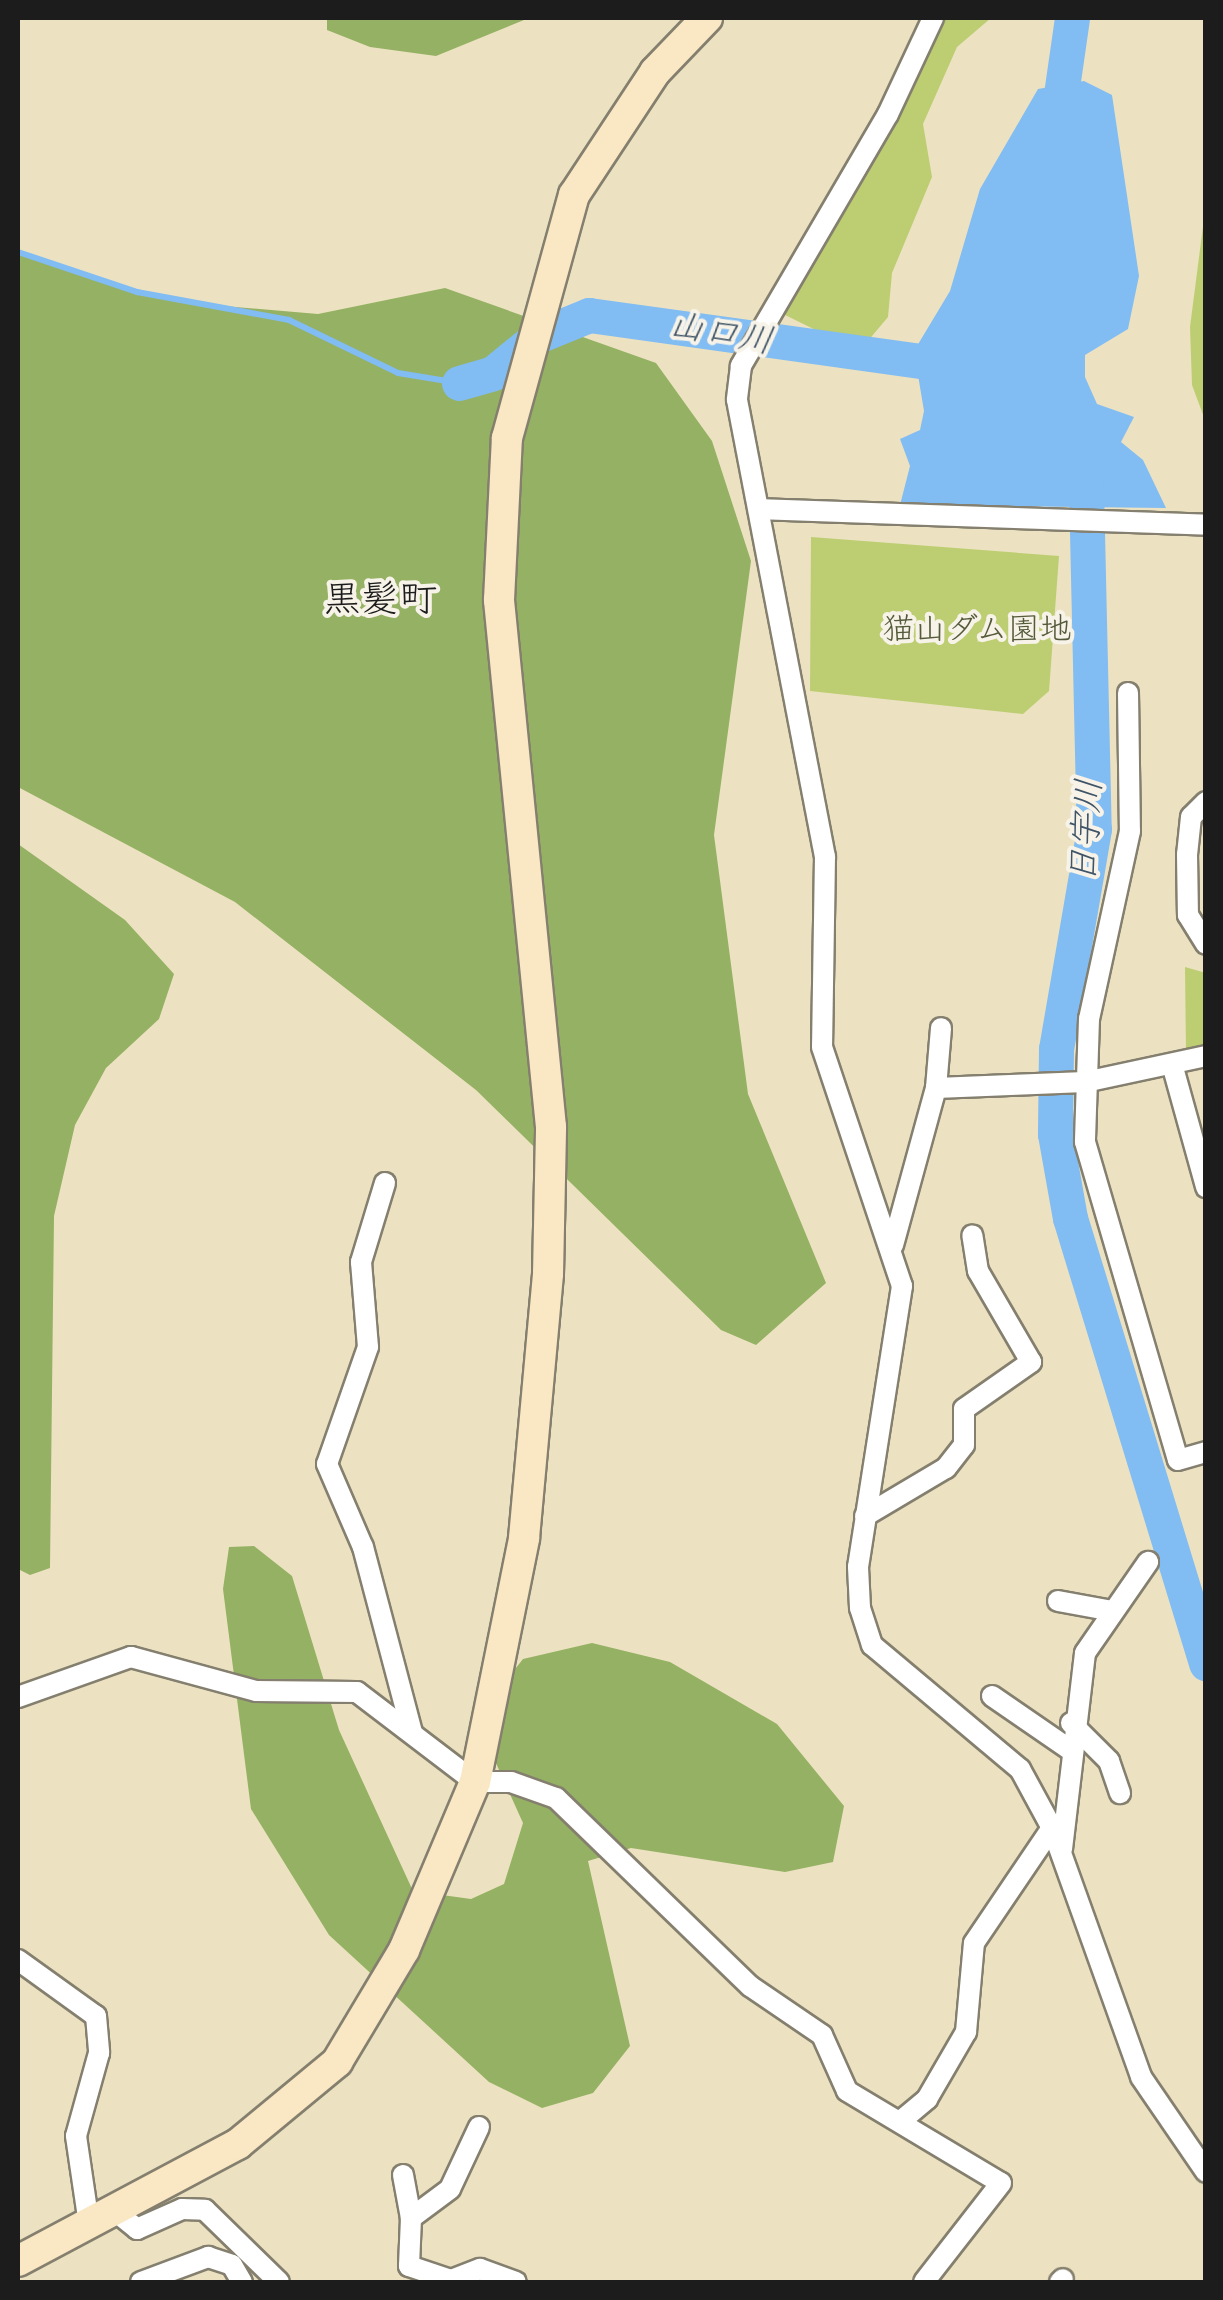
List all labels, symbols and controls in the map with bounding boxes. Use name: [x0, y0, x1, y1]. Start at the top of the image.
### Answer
water label: 山口川: [666, 304, 776, 364]
district label: 黒髪町: [323, 578, 437, 624]
park label: 猫山ダム園地: [881, 611, 1073, 649]
water label: 日宇川: [1062, 777, 1112, 885]

